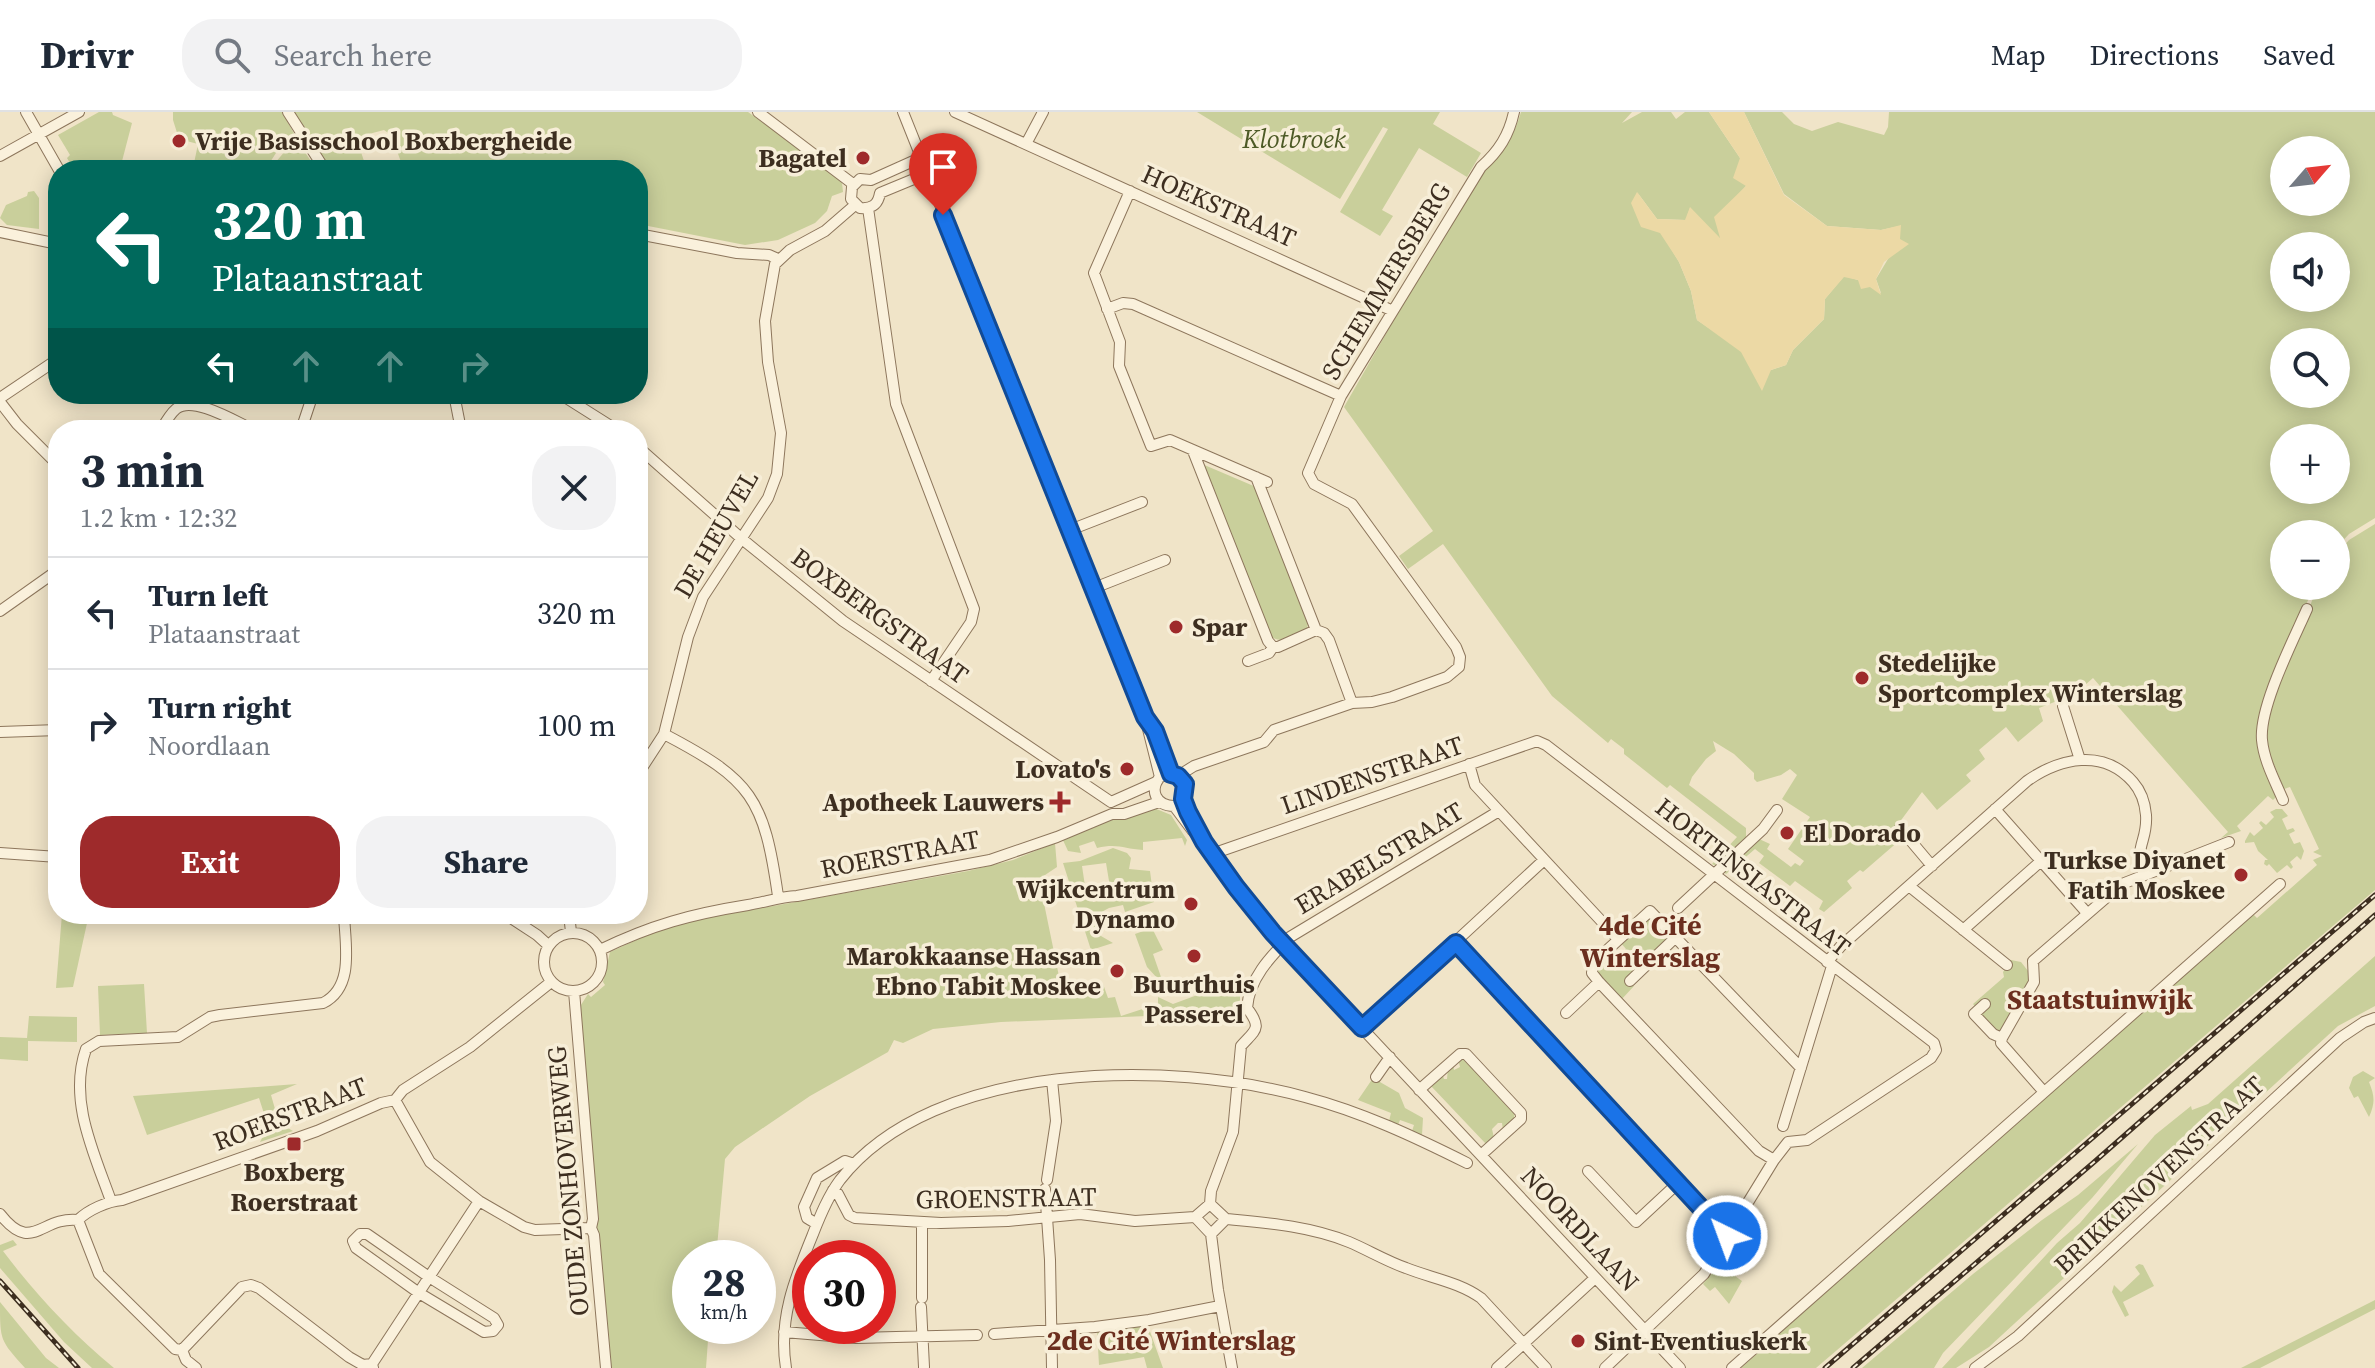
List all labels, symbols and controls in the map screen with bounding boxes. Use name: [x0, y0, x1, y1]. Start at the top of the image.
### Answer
search box: [182, 19, 742, 91]
text: Drivr: [40, 29, 134, 81]
icon: search: [210, 33, 254, 77]
text: Search here: [274, 35, 432, 76]
text: Map: [1991, 36, 2046, 74]
text: Directions: [2090, 36, 2219, 74]
text: Saved: [2263, 36, 2335, 74]
park label: Klotbroek: [1241, 121, 1347, 157]
place label: Vrije Basisschool Boxbergheide: [195, 123, 572, 159]
marker: Vrije Basisschool Boxbergheide: [170, 132, 188, 150]
pin: [909, 133, 977, 215]
north arrow: [2270, 136, 2350, 216]
map controls: [2270, 136, 2350, 600]
place label: Bagatel: [758, 140, 847, 176]
icon: arrive: [921, 145, 965, 189]
marker: Bagatel: [854, 149, 872, 167]
street label: HOEKSTRAAT: [1136, 156, 1302, 256]
street label: SCHEMMERSBERG: [1313, 176, 1459, 386]
text: 320 m: [212, 181, 366, 258]
icon: left: [80, 192, 184, 296]
button: sound: [2270, 232, 2350, 312]
text: Plataanstraat: [212, 254, 422, 303]
button: search: [2270, 328, 2350, 408]
icon: left: [200, 344, 244, 388]
icon: ahead: [284, 344, 328, 388]
icon: ahead: [368, 344, 412, 388]
icon: right: [452, 344, 496, 388]
button: +: [2270, 424, 2350, 504]
text: 3 min: [80, 437, 205, 503]
button: close: [532, 446, 616, 530]
street label: DE HEUVEL: [665, 463, 767, 605]
text: 1.2 km · 12:32: [80, 500, 237, 536]
button: −: [2270, 520, 2350, 600]
street label: BOXBERGSTRAAT: [784, 539, 976, 693]
text: Turn left: [148, 575, 268, 616]
icon: left: [80, 591, 124, 635]
text: 320 m: [537, 593, 616, 634]
place label: Spar: [1192, 609, 1248, 645]
text: Plataanstraat: [148, 616, 300, 652]
marker: Spar: [1167, 618, 1185, 636]
place label: Stedelijke Sportcomplex Winterslag: [1878, 645, 2183, 711]
marker: Stedelijke Sportcomplex Winterslag: [1853, 669, 1871, 687]
text: Turn right: [148, 687, 291, 728]
icon: right: [80, 703, 124, 747]
text: 100 m: [537, 705, 616, 746]
street label: LINDENSTRAAT: [1276, 727, 1468, 823]
text: Noordlaan: [148, 728, 270, 764]
place label: Lovato's: [1015, 751, 1111, 787]
marker: Lovato's: [1118, 760, 1136, 778]
place label: Apotheek Lauwers: [822, 784, 1044, 820]
street label: HORTENSIASTRAAT: [1648, 789, 1858, 965]
marker: Apotheek Lauwers: [1051, 793, 1069, 811]
street label: ERABELSTRAAT: [1288, 793, 1470, 923]
place label: El Dorado: [1803, 815, 1921, 851]
button: Exit: [80, 816, 340, 908]
button: Share: [356, 816, 616, 908]
street label: ROERSTRAAT: [817, 821, 983, 887]
marker: El Dorado: [1778, 824, 1796, 842]
place label: Turkse Diyanet Fatih Moskee: [2044, 842, 2226, 908]
marker: Turkse Diyanet Fatih Moskee: [2232, 866, 2250, 884]
place label: Wijkcentrum Dynamo: [1016, 871, 1175, 937]
marker: Wijkcentrum Dynamo: [1182, 895, 1200, 913]
district label: 4de Cité Winterslag: [1580, 906, 1720, 976]
place label: Marokkaanse Hassan Ebno Tabit Moskee: [846, 938, 1101, 1004]
marker: Buurthuis Passerel: [1185, 947, 1203, 965]
marker: Marokkaanse Hassan Ebno Tabit Moskee: [1108, 962, 1126, 980]
place label: Buurthuis Passerel: [1133, 966, 1255, 1032]
district label: Staatstuinwijk: [2007, 980, 2193, 1018]
street label: OUDE ZONHOVERWEG: [538, 1044, 598, 1318]
street label: ROERSTRAAT: [208, 1068, 372, 1160]
street label: BRIKKENOVENSTRAAT: [2046, 1068, 2272, 1282]
marker: Boxberg Roerstraat: [285, 1135, 303, 1153]
place label: Boxberg Roerstraat: [230, 1154, 358, 1220]
street label: NOORDLAAN: [1513, 1159, 1647, 1299]
street label: GROENSTRAAT: [915, 1178, 1097, 1218]
position arrow: [1685, 1194, 1769, 1278]
speed limit sign: 30: [792, 1240, 896, 1344]
text: 28: [702, 1255, 746, 1309]
text: km/h: [700, 1298, 748, 1326]
district label: 2de Cité Winterslag: [1046, 1321, 1296, 1359]
place label: Sint-Eventiuskerk: [1594, 1323, 1808, 1359]
marker: Sint-Eventiuskerk: [1569, 1332, 1587, 1350]

